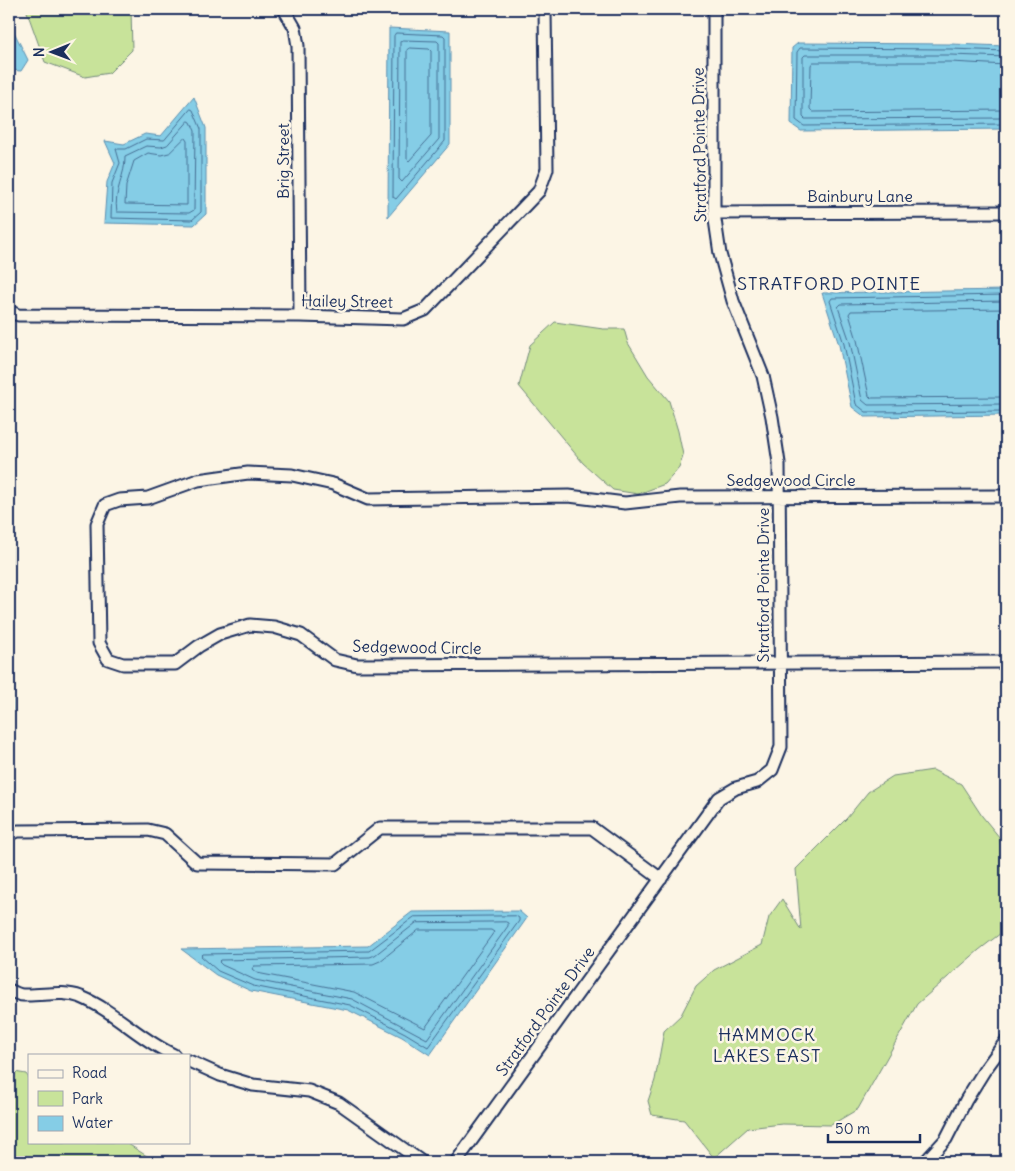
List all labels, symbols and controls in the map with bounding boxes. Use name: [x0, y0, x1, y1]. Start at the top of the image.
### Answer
north arrow: [28, 28, 78, 78]
text: N: [30, 47, 48, 57]
street label: Stratford Pointe Drive: [688, 67, 710, 223]
street label: Brig Street: [273, 122, 293, 199]
street label: Bainbury Lane: [807, 186, 913, 206]
district label: STRATFORD POINTE: [737, 272, 921, 295]
street label: Hailey Street: [301, 290, 394, 312]
street label: Sedgewood Circle: [726, 470, 856, 490]
street label: Stratford Pointe Drive: [753, 508, 773, 662]
street label: Sedgewood Circle: [352, 636, 482, 658]
street label: Stratford Pointe Drive: [491, 942, 599, 1080]
district label: HAMMOCK LAKES EAST: [713, 1023, 821, 1067]
legend: [28, 1054, 190, 1144]
text: Road: [72, 1063, 107, 1082]
text: Park: [72, 1089, 103, 1108]
scale bar: [828, 1111, 920, 1143]
text: Water: [72, 1113, 113, 1132]
text: 50 m: [835, 1119, 870, 1138]

